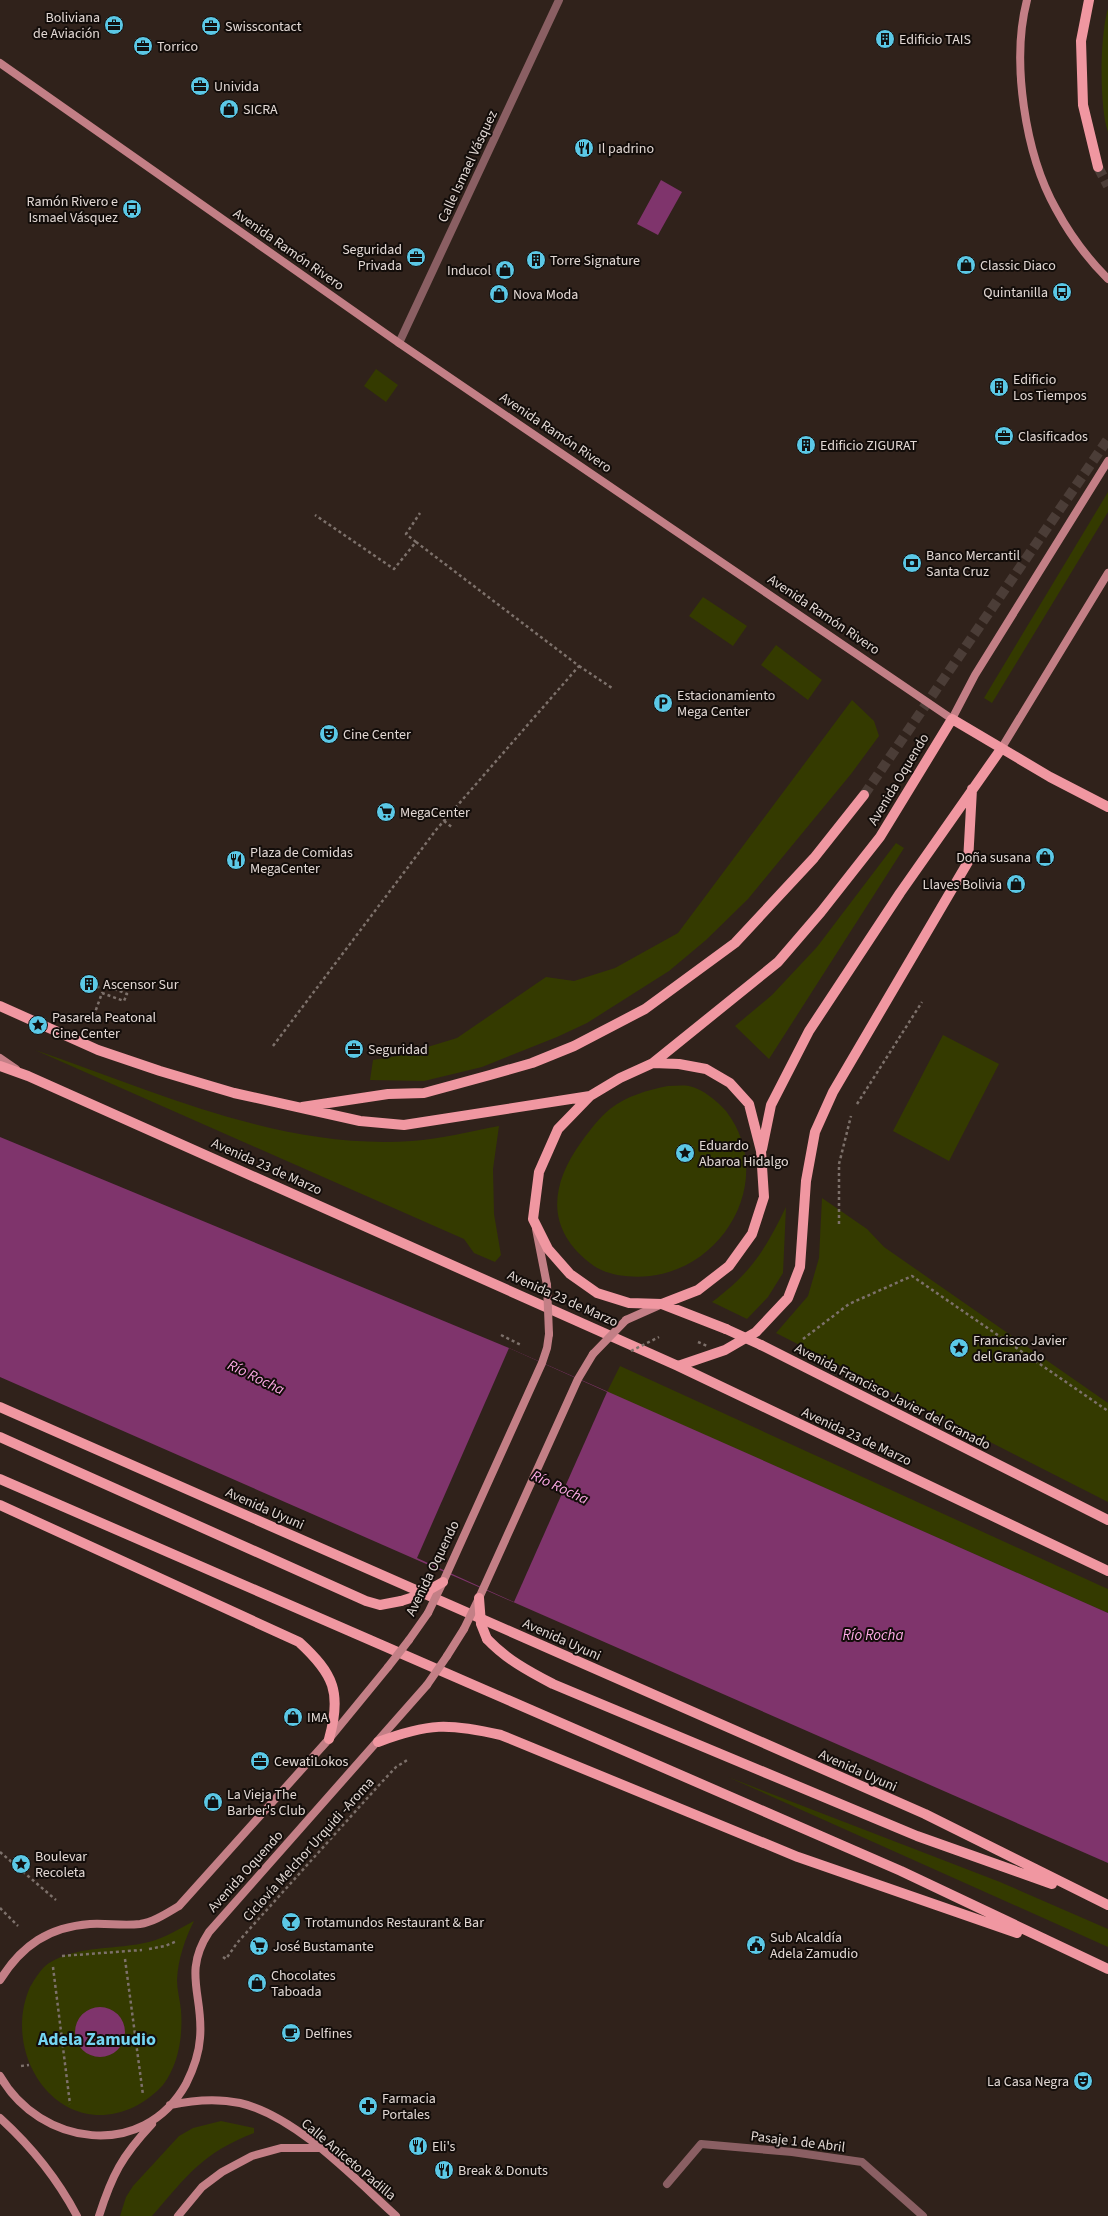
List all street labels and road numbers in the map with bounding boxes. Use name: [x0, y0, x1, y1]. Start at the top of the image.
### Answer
street label: Calle Ismael Vásquez: [433, 107, 503, 226]
street label: Avenida Ramón Rivero: [229, 204, 348, 296]
street label: Avenida Ramón Rivero: [495, 388, 616, 478]
street label: Avenida Ramón Rivero: [763, 570, 884, 660]
street label: Avenida Oquendo: [863, 730, 934, 829]
street label: Avenida 23 de Marzo: [208, 1134, 325, 1200]
street label: Avenida 23 de Marzo: [504, 1266, 621, 1332]
street label: Avenida Francisco Javier del Granado: [791, 1339, 994, 1455]
street label: Avenida 23 de Marzo: [798, 1403, 915, 1471]
street label: Avenida Uyuni: [222, 1483, 307, 1535]
street label: Avenida Oquendo: [401, 1517, 465, 1620]
street label: Avenida Uyuni: [519, 1614, 604, 1666]
street label: Avenida Uyuni: [815, 1745, 900, 1797]
street label: Ciclovía Melchor Urquidi -Aroma: [238, 1773, 379, 1926]
street label: Avenida Oquendo: [203, 1826, 288, 1917]
street label: Calle Aniceto Padilla: [297, 2114, 400, 2205]
street label: Pasaje 1 de Abril: [750, 2126, 847, 2158]

